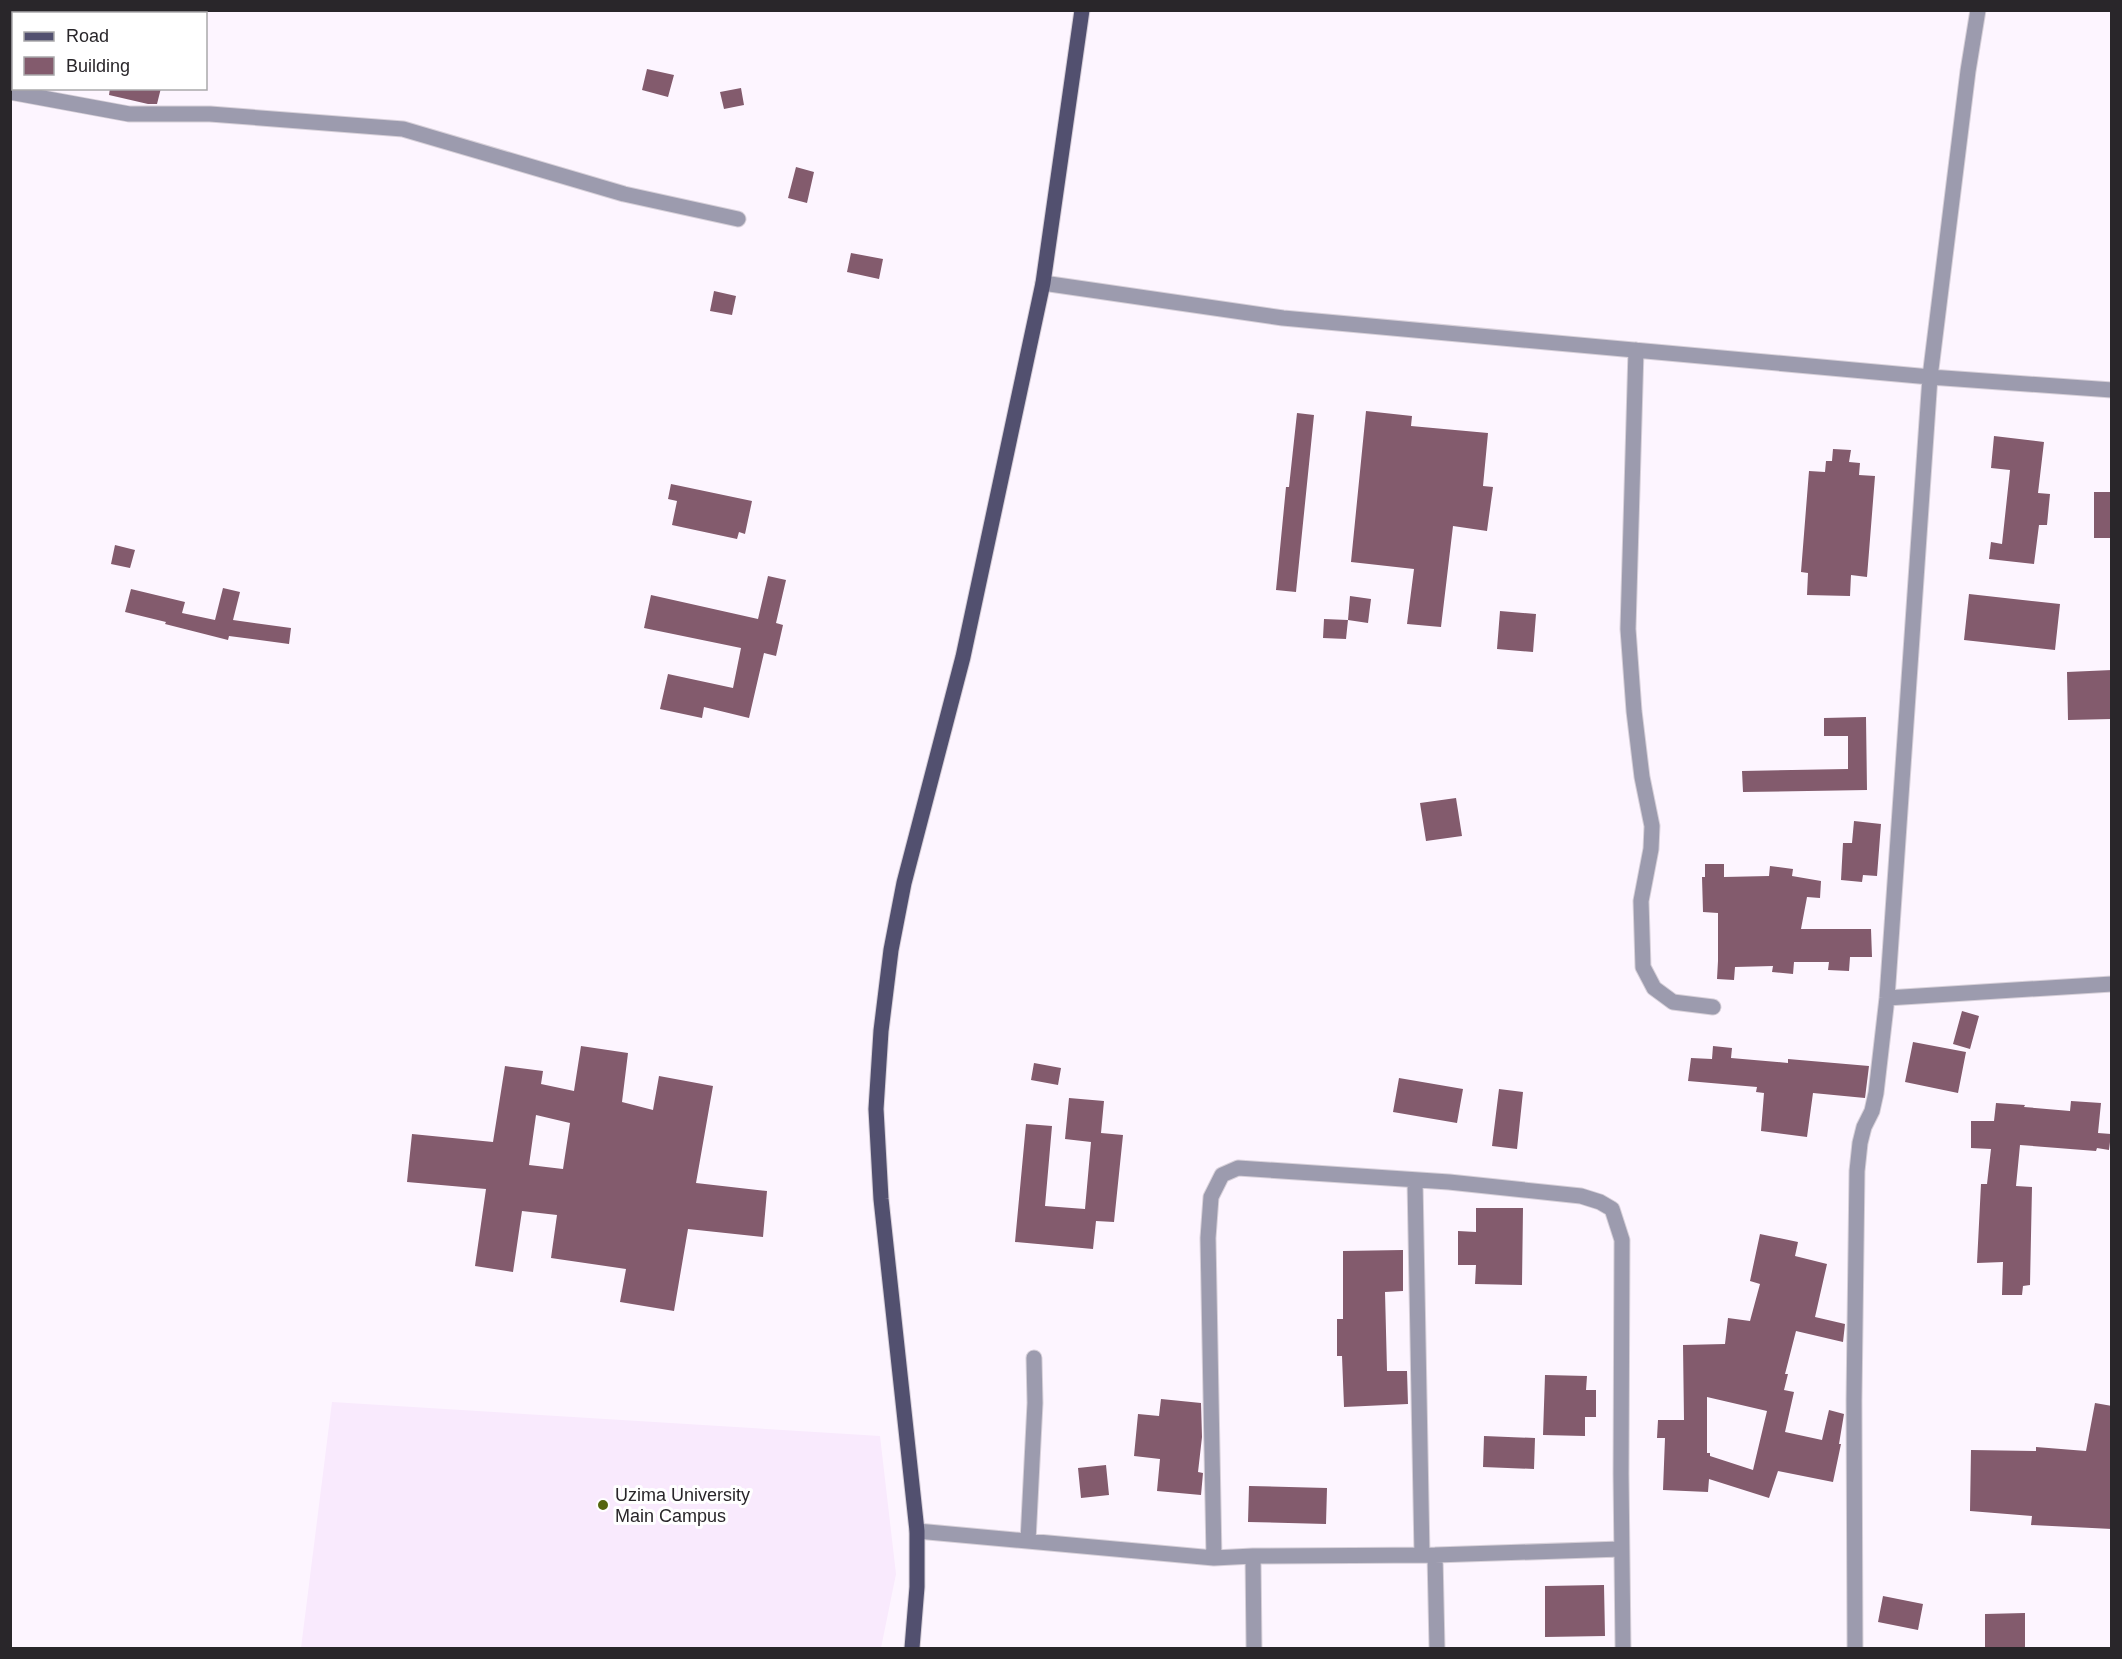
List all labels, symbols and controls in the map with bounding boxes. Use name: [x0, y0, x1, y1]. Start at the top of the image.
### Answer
legend: [12, 12, 207, 90]
text: Road: [66, 26, 109, 46]
text: Building: [66, 56, 130, 76]
place label: Uzima University Main Campus: [615, 1485, 750, 1526]
marker: Uzima University Main Campus: [596, 1498, 610, 1512]

